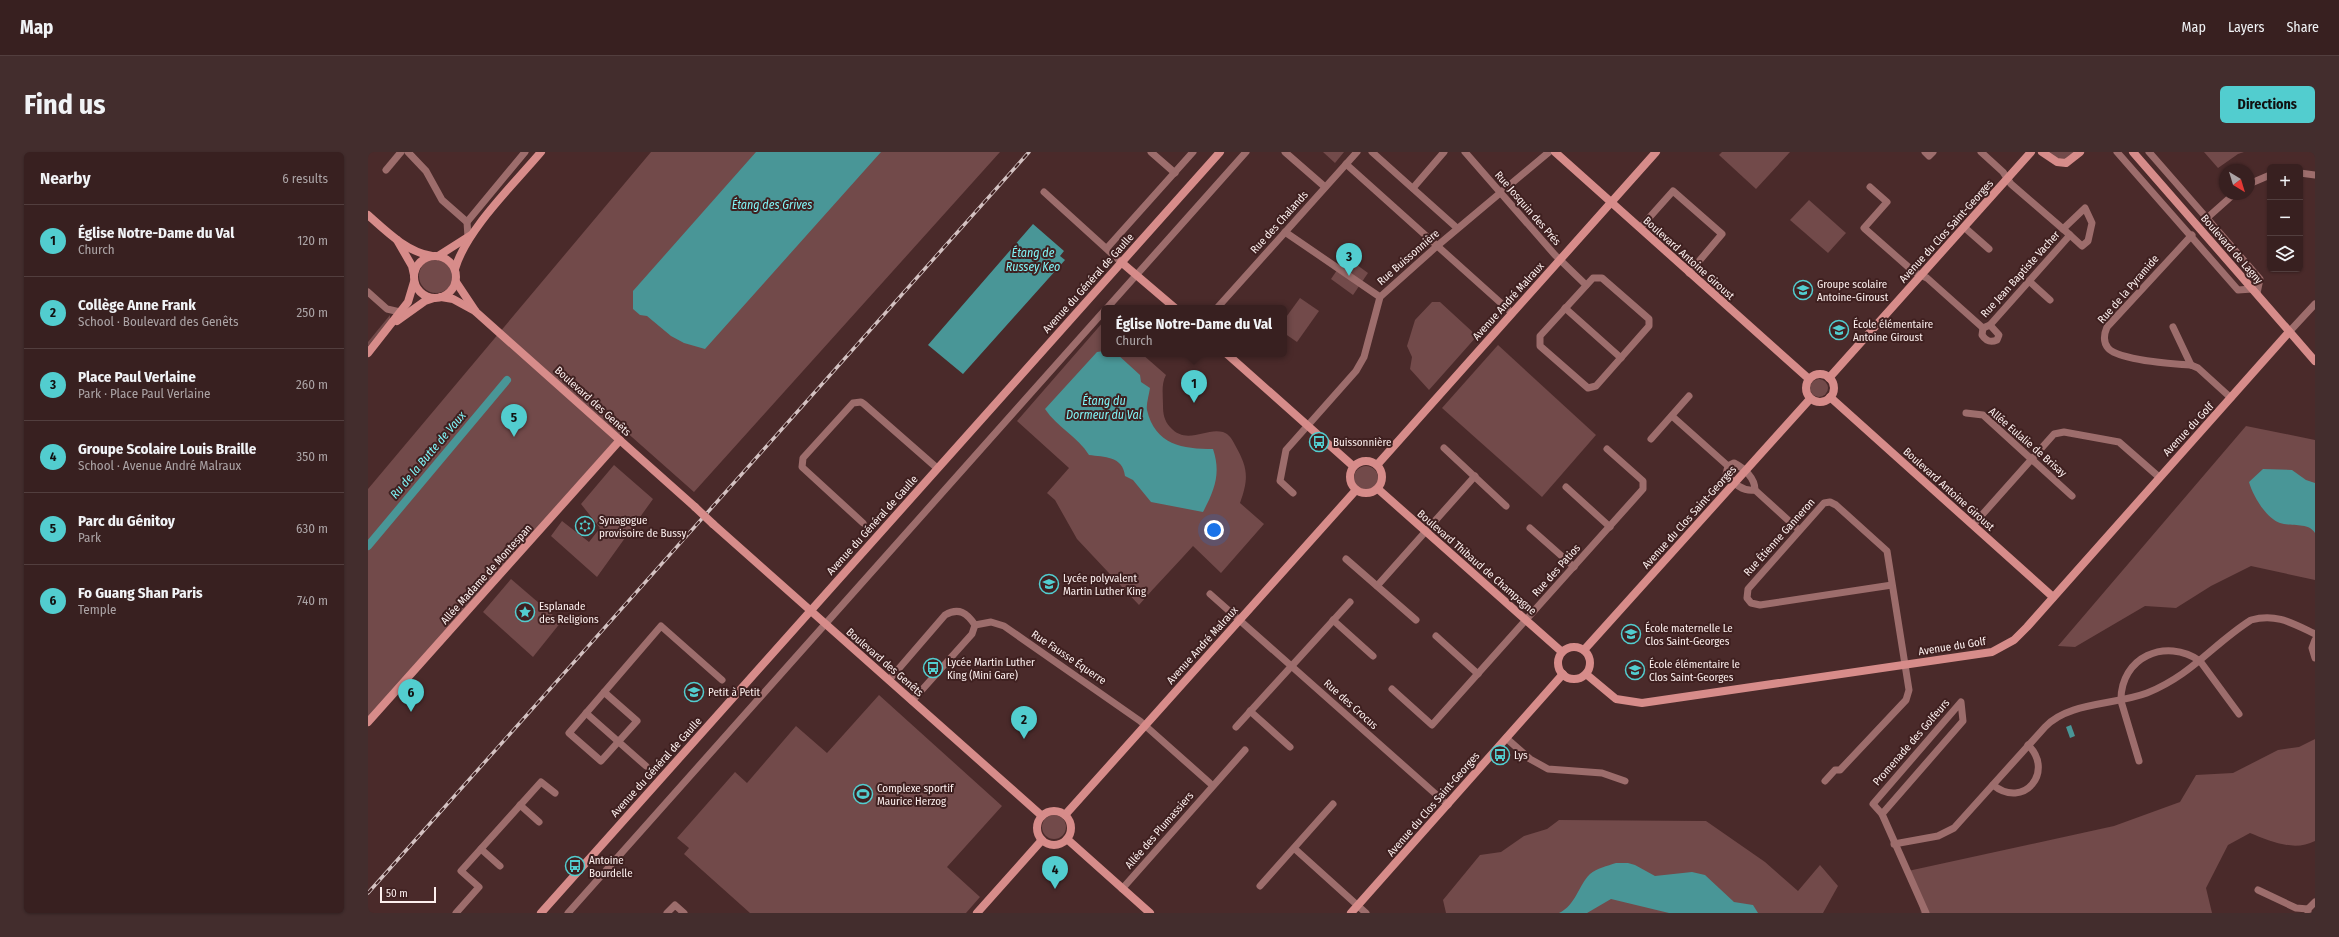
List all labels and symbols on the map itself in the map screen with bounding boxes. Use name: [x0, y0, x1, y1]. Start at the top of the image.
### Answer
north arrow: [2219, 164, 2255, 200]
street label: Rue Josquin des Prés: [1492, 169, 1564, 248]
street label: Avenue du Clos Saint-Georges: [1897, 177, 1996, 286]
street label: Rue des Chalands: [1248, 188, 1311, 256]
water label: Étang des Grives: [732, 197, 812, 212]
street label: Boulevard de Lagny: [2198, 212, 2265, 287]
street label: Boulevard Antoine Giroust: [1641, 214, 1737, 303]
street label: Rue Buissonnière: [1375, 227, 1442, 288]
street label: Rue Jean Baptiste Vacher: [1978, 228, 2063, 320]
street label: Avenue du Général de Gaulle: [1040, 231, 1137, 336]
pin: 3: [1336, 243, 1362, 276]
water label: Étang de Russey Keo: [1006, 245, 1060, 274]
street label: Rue de la Pyramide: [2095, 252, 2162, 326]
street label: Avenue André Malraux: [1470, 260, 1547, 343]
place label: Groupe scolaire Antoine-Giroust: [1817, 278, 1889, 304]
school or university icon: Groupe scolaire Antoine-Giroust: [1792, 279, 1814, 301]
place label: École élémentaire Antoine Giroust: [1853, 317, 1933, 344]
school or university icon: École élémentaire Antoine Giroust: [1828, 319, 1850, 341]
street label: Boulevard des Genêts: [552, 364, 634, 439]
pin: 1: [1181, 370, 1207, 403]
water label: Étang du Dormeur du Val: [1066, 393, 1142, 422]
street label: Avenue du Golf: [2160, 399, 2217, 459]
pin: 5: [501, 404, 527, 437]
street label: Allée Eulalie de Brisay: [1986, 405, 2069, 480]
water label: Ru de la Butte de Vaux: [387, 408, 469, 501]
bus stop icon: Buissonnière: [1308, 431, 1330, 453]
place label: Buissonnière: [1333, 436, 1391, 449]
street label: Boulevard Antoine Giroust: [1901, 445, 1997, 534]
street label: Avenue du Clos Saint-Georges: [1640, 463, 1739, 572]
street label: Avenue du Général de Gaulle: [824, 473, 921, 578]
street label: Rue Étienne Ganneron: [1740, 495, 1818, 579]
street label: Boulevard Thibaud de Champagne: [1415, 507, 1539, 618]
place label: Synagogue provisoire de Bussy: [599, 514, 686, 540]
synagogue icon: Synagogue provisoire de Bussy: [574, 515, 596, 537]
your location: [1204, 520, 1224, 540]
street label: Allée Madame de Montespan: [438, 522, 535, 627]
street label: Rue des Patios: [1530, 541, 1583, 599]
place label: Lycée polyvalent Martin Luther King: [1063, 572, 1147, 598]
school or university icon: Lycée polyvalent Martin Luther King: [1038, 573, 1060, 595]
place label: Esplanade des Religions: [539, 600, 599, 626]
place icon: Esplanade des Religions: [514, 601, 536, 623]
street label: Avenue André Malraux: [1164, 604, 1241, 687]
place label: École maternelle Le Clos Saint-Georges: [1645, 621, 1733, 648]
school or university icon: École maternelle Le Clos Saint-Georges: [1620, 623, 1642, 645]
street label: Boulevard des Genêts: [843, 625, 926, 700]
street label: Rue Fausse Équerre: [1029, 627, 1109, 687]
street label: Avenue du Golf: [1917, 635, 1987, 658]
place label: Lycée Martin Luther King (Mini Gare): [947, 656, 1035, 682]
bus stop icon: Lycée Martin Luther King (Mini Gare): [922, 657, 944, 679]
place label: École élémentaire le Clos Saint-Georges: [1649, 657, 1740, 684]
school or university icon: École élémentaire le Clos Saint-Georges: [1624, 659, 1646, 681]
street label: Rue des Crocus: [1321, 677, 1381, 732]
pin: 6: [398, 679, 424, 712]
school or university icon: Petit à Petit: [683, 681, 705, 703]
place label: Petit à Petit: [708, 686, 761, 699]
street label: Promenade des Golfeurs: [1870, 696, 1953, 788]
pin: 2: [1011, 706, 1037, 739]
street label: Avenue du Général de Gaulle: [608, 715, 705, 820]
bus stop icon: Lys: [1489, 744, 1511, 766]
street label: Avenue du Clos Saint-Georges: [1384, 749, 1483, 859]
place label: Lys: [1514, 749, 1528, 762]
place label: Complexe sportif Maurice Herzog: [877, 782, 954, 808]
sports icon: Complexe sportif Maurice Herzog: [852, 783, 874, 805]
street label: Allée des Plumassiers: [1122, 789, 1196, 871]
place label: Antoine Bourdelle: [589, 854, 633, 880]
bus stop icon: Antoine Bourdelle: [564, 855, 586, 877]
pin: 4: [1042, 856, 1068, 889]
scale bar: [380, 885, 436, 904]

